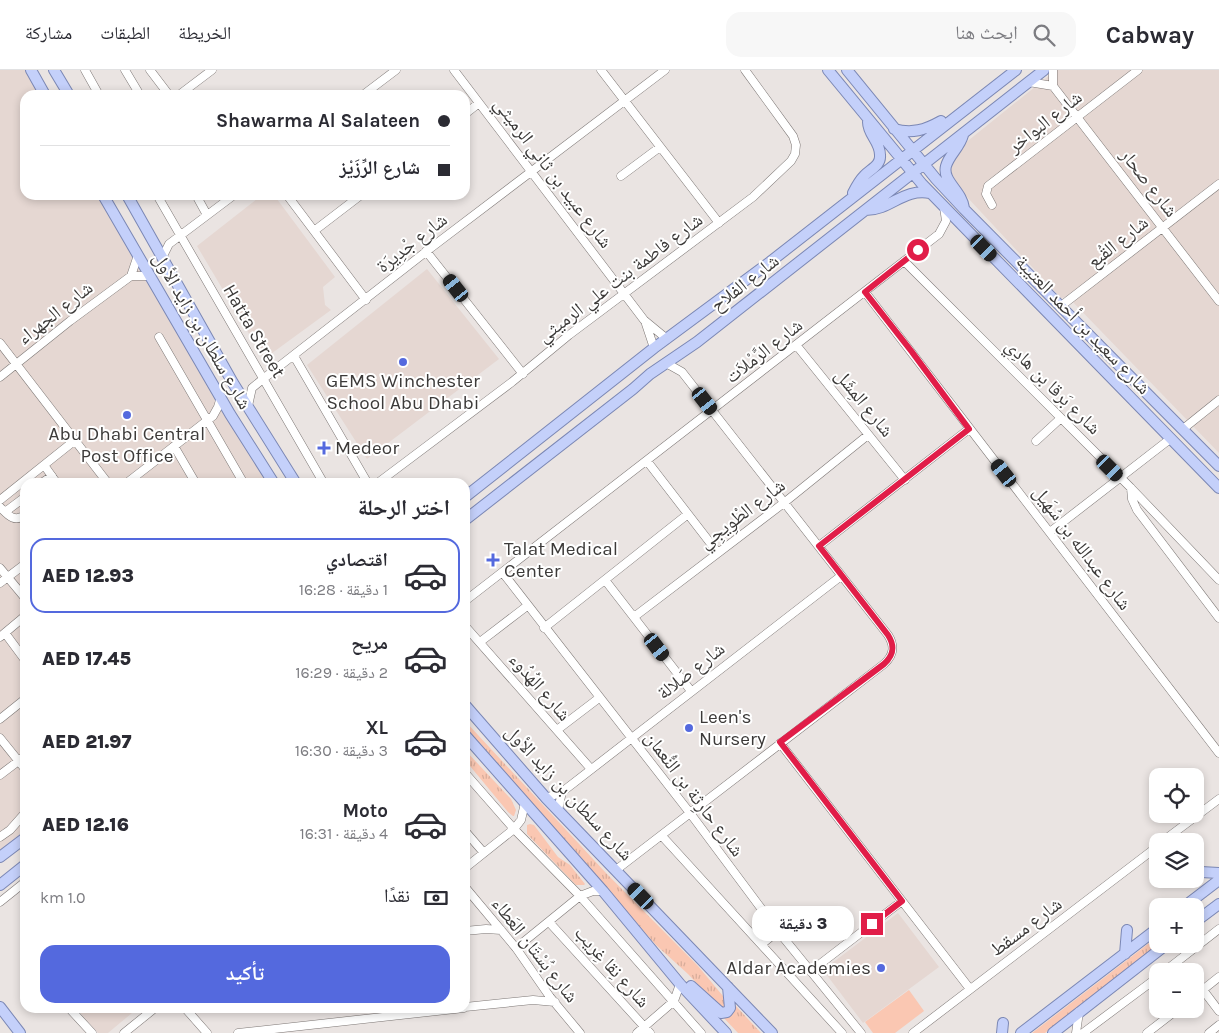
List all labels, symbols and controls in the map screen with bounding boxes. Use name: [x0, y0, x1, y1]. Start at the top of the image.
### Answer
search box: [726, 12, 1076, 57]
icon: search: [1030, 21, 1058, 49]
text: Cabway: [1106, 21, 1194, 49]
text: مشاركة: [25, 22, 72, 44]
text: الطبقات: [100, 22, 150, 44]
text: الخريطة: [178, 22, 231, 44]
text: ابحث هنا: [955, 22, 1018, 44]
street label: شارع البواخر: [1003, 86, 1086, 158]
street label: شارع عبيد بن ثاني الرميثي: [486, 93, 617, 255]
text: Shawarma Al Salateen: [216, 110, 420, 132]
street label: شارع صحار: [1115, 144, 1182, 221]
text: شارع الرِّزَيْز: [340, 157, 420, 179]
street label: شارع جْدِيرَة: [372, 209, 452, 278]
street label: شارع فاطمة بنت علي الرميثي: [533, 209, 709, 350]
street label: شارع القُبع: [1083, 211, 1153, 273]
car: [968, 232, 999, 264]
route start: [907, 239, 929, 261]
street label: شارع سلطان بن زايد الأول: [148, 249, 256, 413]
street label: شارع الفلاح: [707, 250, 783, 316]
street label: شارع سعيد بن أحمد العتيبة: [1011, 251, 1155, 399]
car: [440, 272, 471, 304]
street label: شارع الجهراء: [13, 277, 97, 349]
street label: Hatta Street: [218, 280, 290, 382]
street label: شارع الرَّمْلاَت: [721, 314, 807, 388]
street label: شارع بَرقا بن هادِي: [998, 335, 1105, 442]
marker: GEMS Winchester School Abu Dhabi: [397, 356, 409, 368]
street label: شارع المِشَل: [830, 365, 898, 441]
place label: GEMS Winchester School Abu Dhabi: [326, 370, 480, 414]
car: [689, 385, 720, 417]
marker: Abu Dhabi Central Post Office: [121, 409, 133, 421]
place label: Abu Dhabi Central Post Office: [49, 423, 205, 467]
place label: Medeor: [335, 437, 399, 459]
marker: Medeor: [317, 441, 331, 455]
car: [1094, 452, 1125, 484]
car: [988, 457, 1019, 489]
street label: شارع الطْوِيجِي: [695, 474, 792, 557]
street label: شارع عبدالله بن سُهَيل: [1028, 482, 1136, 614]
text: اختر الرحلة: [358, 495, 450, 521]
place label: Talat Medical Center: [504, 538, 618, 582]
text: اقتصادي: [326, 549, 388, 571]
icon: car: [403, 553, 448, 598]
marker: Talat Medical Center: [486, 553, 500, 567]
text: AED 12.93: [42, 565, 134, 587]
text: 1 دقيقة · 16:28: [299, 580, 388, 599]
car: [641, 631, 672, 663]
text: مريح: [351, 632, 388, 654]
icon: car: [403, 636, 448, 681]
street label: شارع صَلالة: [653, 638, 729, 704]
text: AED 17.45: [42, 648, 131, 670]
street label: شارع الهُدُوء: [505, 649, 575, 725]
text: 2 دقيقة · 16:29: [295, 663, 388, 682]
place label: Leen's Nursery: [699, 706, 766, 750]
text: XL: [366, 717, 388, 739]
icon: car: [403, 719, 448, 764]
street label: شارع سلطان بن زايد الأول: [500, 721, 638, 865]
marker: Leen's Nursery: [683, 722, 695, 734]
street label: شارع حارِثة بن النُّعمان: [637, 727, 748, 863]
text: AED 21.97: [42, 731, 132, 753]
text: 3 دقيقة · 16:30: [295, 741, 388, 760]
map controls: [1149, 768, 1204, 1018]
button: locate: [1149, 768, 1204, 823]
text: Moto: [342, 800, 388, 822]
icon: car: [403, 802, 448, 847]
text: AED 12.16: [42, 814, 129, 836]
text: 4 دقيقة · 16:31: [299, 824, 388, 843]
button: layers: [1149, 833, 1204, 888]
car: [625, 880, 656, 912]
icon: cash: [422, 884, 450, 912]
text: نقدًا: [384, 885, 410, 907]
text: 1.0 km: [40, 888, 85, 907]
street label: شارع بُسْتَان العَطاء: [487, 893, 583, 1007]
street label: شارع مسقط: [986, 893, 1066, 961]
button: +: [1149, 898, 1204, 953]
callout: 3 دقيقة: [752, 906, 854, 942]
route end: [861, 913, 883, 935]
text: 3 دقيقة: [779, 914, 827, 933]
street label: شارع نِقا غِريب: [570, 922, 654, 1012]
button: تأكيد: [40, 945, 450, 1003]
place label: Aldar Academies: [726, 957, 871, 979]
marker: Aldar Academies: [875, 962, 887, 974]
button: −: [1149, 963, 1204, 1018]

